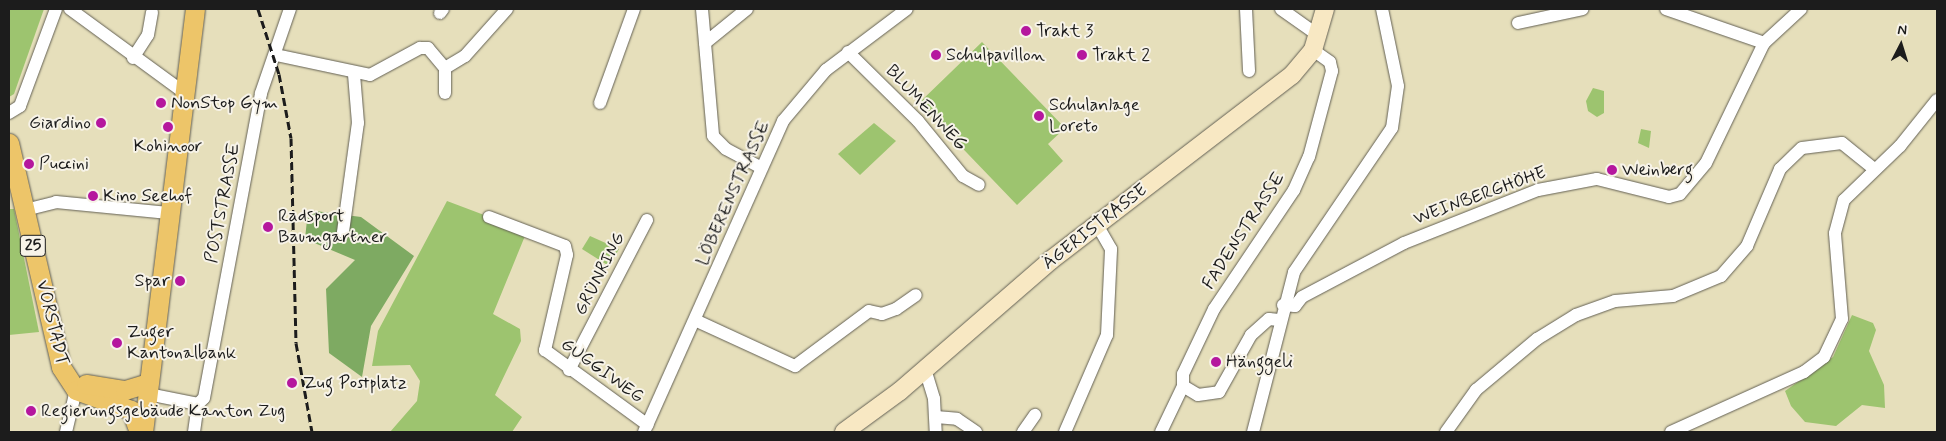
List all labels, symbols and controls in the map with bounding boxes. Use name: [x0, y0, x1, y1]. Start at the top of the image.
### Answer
place label: Trakt 3: [1036, 20, 1093, 42]
north arrow: [1876, 20, 1926, 70]
text: N: [1897, 21, 1908, 39]
marker: Trakt 3: [1020, 25, 1032, 37]
place label: Schulpavillon: [946, 44, 1045, 66]
place label: Trakt 2: [1092, 44, 1150, 66]
marker: Schulpavillon: [930, 49, 942, 61]
marker: Trakt 2: [1076, 49, 1088, 61]
street label: BLUMENWEG: [881, 60, 971, 156]
place label: NonStop Gym: [171, 92, 281, 114]
place label: Schulanlage Loreto: [1049, 95, 1140, 138]
marker: NonStop Gym: [155, 97, 167, 109]
marker: Schulanlage Loreto: [1033, 110, 1045, 122]
place label: Giardino: [29, 112, 91, 134]
marker: Giardino: [95, 117, 107, 129]
street label: LÖBERENSTRASSE: [691, 117, 775, 269]
marker: Kohinoor: [162, 121, 174, 133]
place label: Kohinoor: [134, 135, 202, 157]
street label: POSTSTRASSE: [201, 141, 245, 265]
place label: Puccini: [39, 153, 89, 175]
marker: Puccini: [23, 158, 35, 170]
place label: Weinberg: [1622, 159, 1693, 181]
street label: WEINBERGHÖHE: [1411, 162, 1549, 230]
marker: Weinberg: [1606, 164, 1618, 176]
street label: FADENSTRASSE: [1198, 168, 1290, 294]
street label: ÄGERISTRASSE: [1038, 179, 1152, 275]
place label: Kino Seehof: [103, 185, 192, 207]
marker: Kino Seehof: [87, 190, 99, 202]
place label: Radsport Baumgartner: [278, 206, 387, 248]
marker: Radsport Baumgartner: [262, 221, 274, 233]
street label: GRÜNRING: [570, 229, 630, 319]
road number: 25: [19, 232, 47, 260]
place label: Spar: [134, 270, 170, 292]
marker: Spar: [174, 275, 186, 287]
street label: VORSTADT: [31, 278, 73, 368]
place label: Zuger Kantonalbank: [127, 322, 236, 364]
street label: GUGGIWEG: [556, 334, 648, 408]
marker: Zuger Kantonalbank: [111, 337, 123, 349]
place label: Hänggeli: [1226, 351, 1293, 373]
marker: Hänggeli: [1210, 356, 1222, 368]
place label: Zug Postplatz: [303, 372, 404, 394]
marker: Zug Postplatz: [285, 376, 299, 390]
place label: Regierungsgebäude Kanton Zug: [41, 400, 280, 422]
marker: Regierungsgebäude Kanton Zug: [25, 405, 37, 417]

